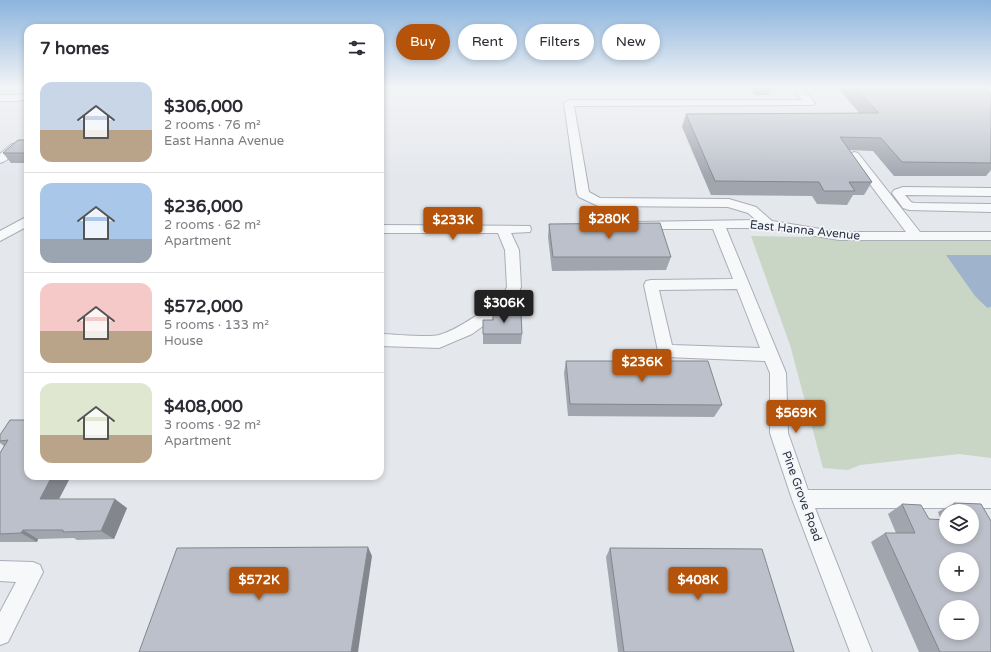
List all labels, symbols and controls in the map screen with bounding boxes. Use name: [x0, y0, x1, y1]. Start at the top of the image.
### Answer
chip: Buy: [396, 24, 450, 60]
chip: Rent: [458, 24, 517, 60]
chip: Filters: [525, 24, 594, 60]
chip: New: [602, 24, 660, 60]
icon: filters: [346, 37, 368, 59]
text: 7 homes: [40, 38, 109, 59]
text: $306,000: [164, 96, 243, 117]
icon: home: [72, 98, 120, 146]
text: 2 rooms · 76 m²: [164, 117, 261, 133]
text: East Hanna Avenue: [164, 133, 284, 149]
text: $236,000: [164, 196, 243, 217]
icon: home: [72, 199, 120, 247]
pin: $280K: [581, 206, 637, 240]
pin: $233K: [425, 207, 481, 241]
text: $280K: [588, 211, 630, 227]
text: $233K: [432, 212, 474, 228]
text: 2 rooms · 62 m²: [164, 217, 261, 233]
street label: East Hanna Avenue: [749, 217, 861, 243]
text: Apartment: [164, 233, 231, 249]
pin: $306K: [476, 290, 532, 324]
text: $306K: [483, 295, 525, 311]
text: $572,000: [164, 296, 243, 317]
icon: home: [72, 299, 120, 347]
text: 5 rooms · 133 m²: [164, 317, 269, 333]
text: House: [164, 333, 203, 349]
pin: $236K: [614, 349, 670, 383]
text: $236K: [621, 354, 663, 370]
text: $408,000: [164, 396, 243, 417]
icon: home: [72, 399, 120, 447]
pin: $569K: [768, 400, 824, 434]
text: $569K: [775, 405, 817, 421]
text: 3 rooms · 92 m²: [164, 417, 261, 433]
text: Apartment: [164, 433, 231, 449]
street label: Pine Grove Road: [779, 449, 825, 543]
map controls: [939, 504, 979, 640]
button: layers: [939, 504, 979, 544]
button: +: [939, 552, 979, 592]
pin: $572K: [231, 567, 287, 601]
pin: $408K: [670, 567, 726, 601]
text: $572K: [238, 572, 280, 588]
text: $408K: [677, 572, 719, 588]
button: −: [939, 600, 979, 640]

